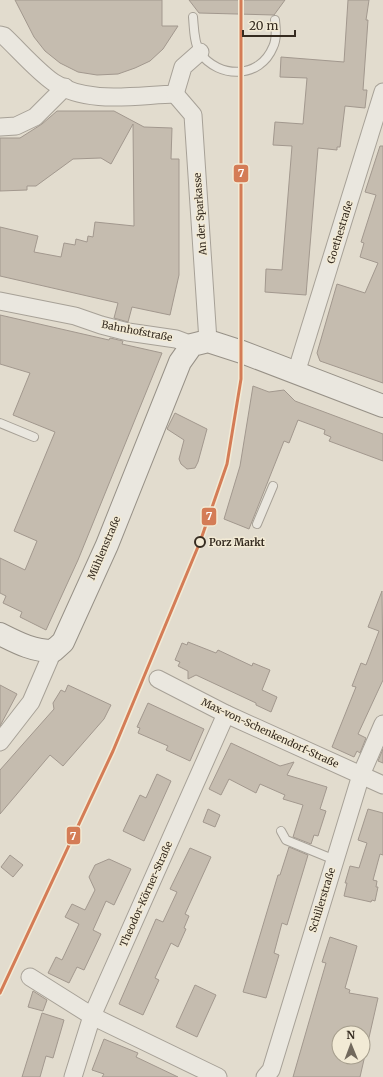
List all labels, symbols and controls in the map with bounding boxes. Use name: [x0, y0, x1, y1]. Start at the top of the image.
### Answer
scale bar: [243, 12, 295, 38]
text: 20 m: [249, 18, 278, 33]
line badge: 7: [233, 164, 249, 183]
text: 7: [238, 166, 245, 180]
street label: An der Sparkasse: [191, 172, 209, 257]
street label: Goethestraße: [324, 199, 356, 265]
street label: Bahnhofstraße: [100, 318, 174, 344]
line badge: 7: [201, 507, 217, 526]
text: 7: [206, 509, 213, 523]
street label: Mühlenstraße: [85, 514, 123, 582]
marker: Porz Markt: [194, 536, 206, 548]
place label: Porz Markt: [209, 536, 265, 549]
street label: Max-von-Schenkendorf-Straße: [199, 695, 341, 771]
line badge: 7: [66, 826, 81, 845]
text: 7: [70, 829, 77, 843]
street label: Theodor-Körner-Straße: [117, 839, 175, 949]
street label: Schillerstraße: [306, 866, 338, 934]
north arrow: [331, 1025, 371, 1065]
text: N: [346, 1028, 356, 1042]

